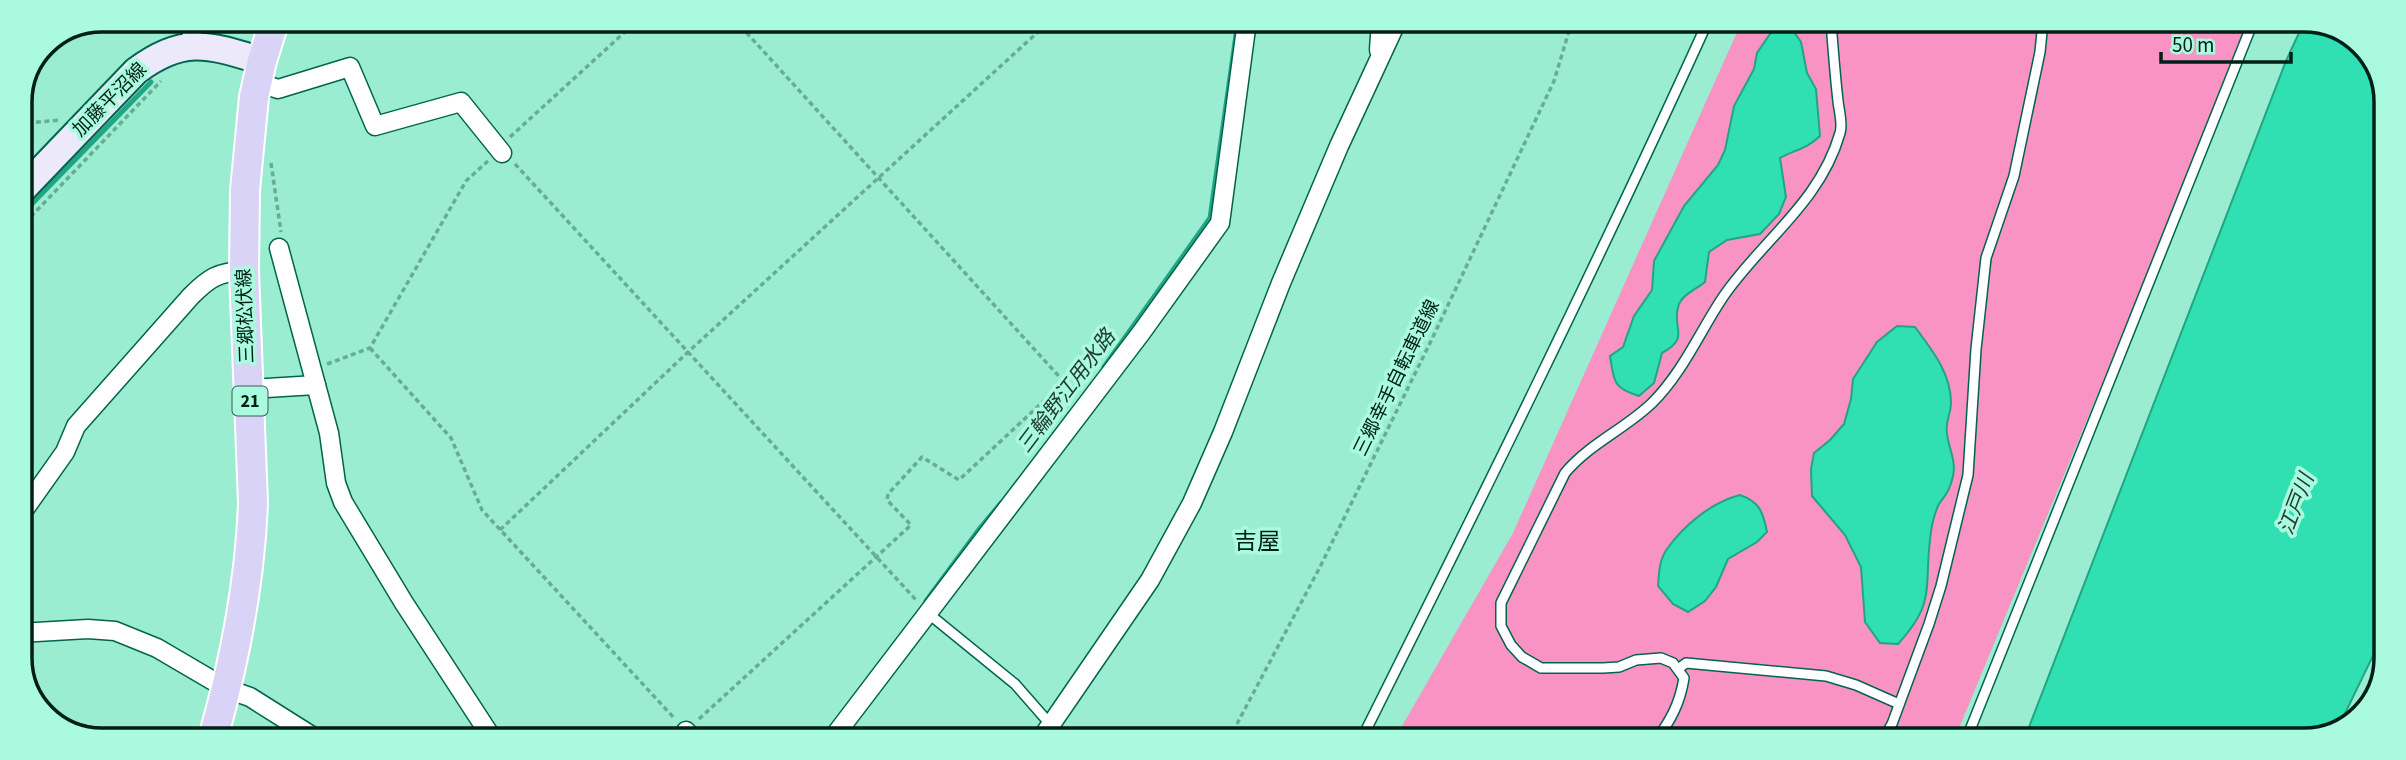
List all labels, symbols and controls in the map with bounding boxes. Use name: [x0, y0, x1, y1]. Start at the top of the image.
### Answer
scale bar: [2161, 21, 2290, 65]
text: 50 m: [2172, 30, 2214, 60]
street label: 加藤平沼線: [67, 57, 153, 143]
street label: 三郷松伏線: [231, 268, 261, 364]
street label: 三郷幸手自転車道線: [1347, 295, 1447, 461]
water label: 三輪野江用水路: [1010, 322, 1123, 459]
road number: 21: [232, 386, 268, 416]
water label: 江戸川: [2271, 467, 2322, 539]
district label: 吉屋: [1234, 525, 1280, 558]

